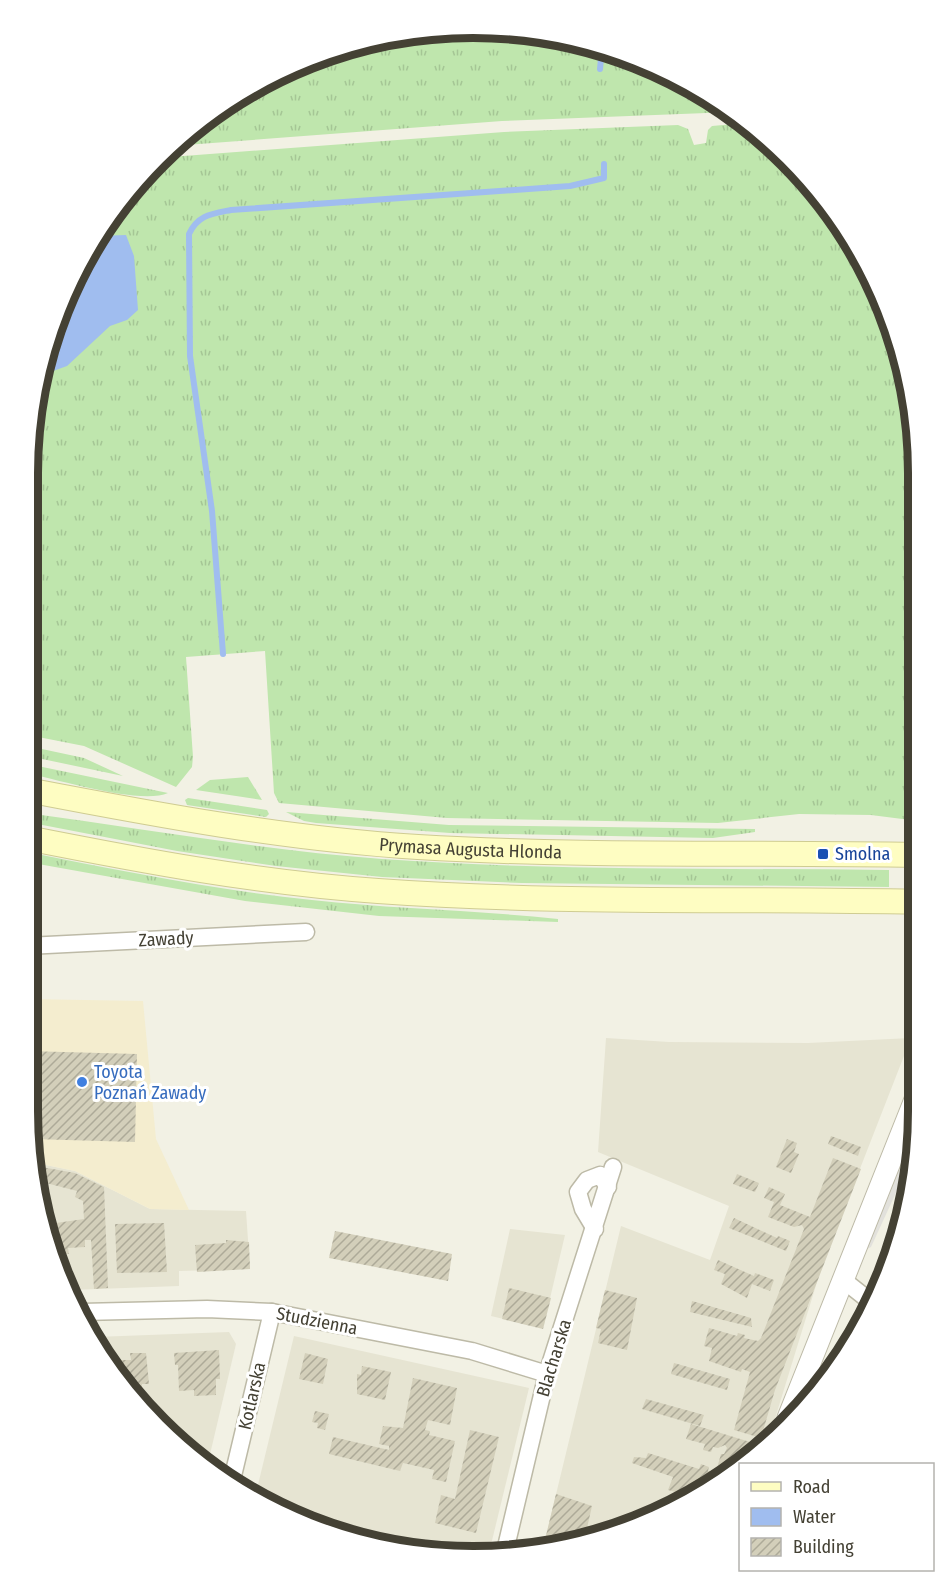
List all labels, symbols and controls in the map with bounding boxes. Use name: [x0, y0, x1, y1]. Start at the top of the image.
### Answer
street label: Prymasa Augusta Hlonda: [378, 833, 562, 863]
place label: Smolna: [835, 843, 890, 865]
marker: Smolna: [816, 847, 830, 861]
street label: Zawady: [138, 927, 194, 951]
place label: Toyota Poznań Zawady: [94, 1061, 206, 1104]
marker: Toyota Poznań Zawady: [75, 1075, 89, 1089]
street label: Studzienna: [275, 1302, 360, 1340]
street label: Blacharska: [532, 1316, 576, 1399]
street label: Kotlarska: [234, 1360, 270, 1432]
legend: [739, 1463, 934, 1571]
text: Road: [793, 1476, 830, 1498]
text: Water: [793, 1506, 836, 1528]
text: Building: [793, 1536, 854, 1558]

